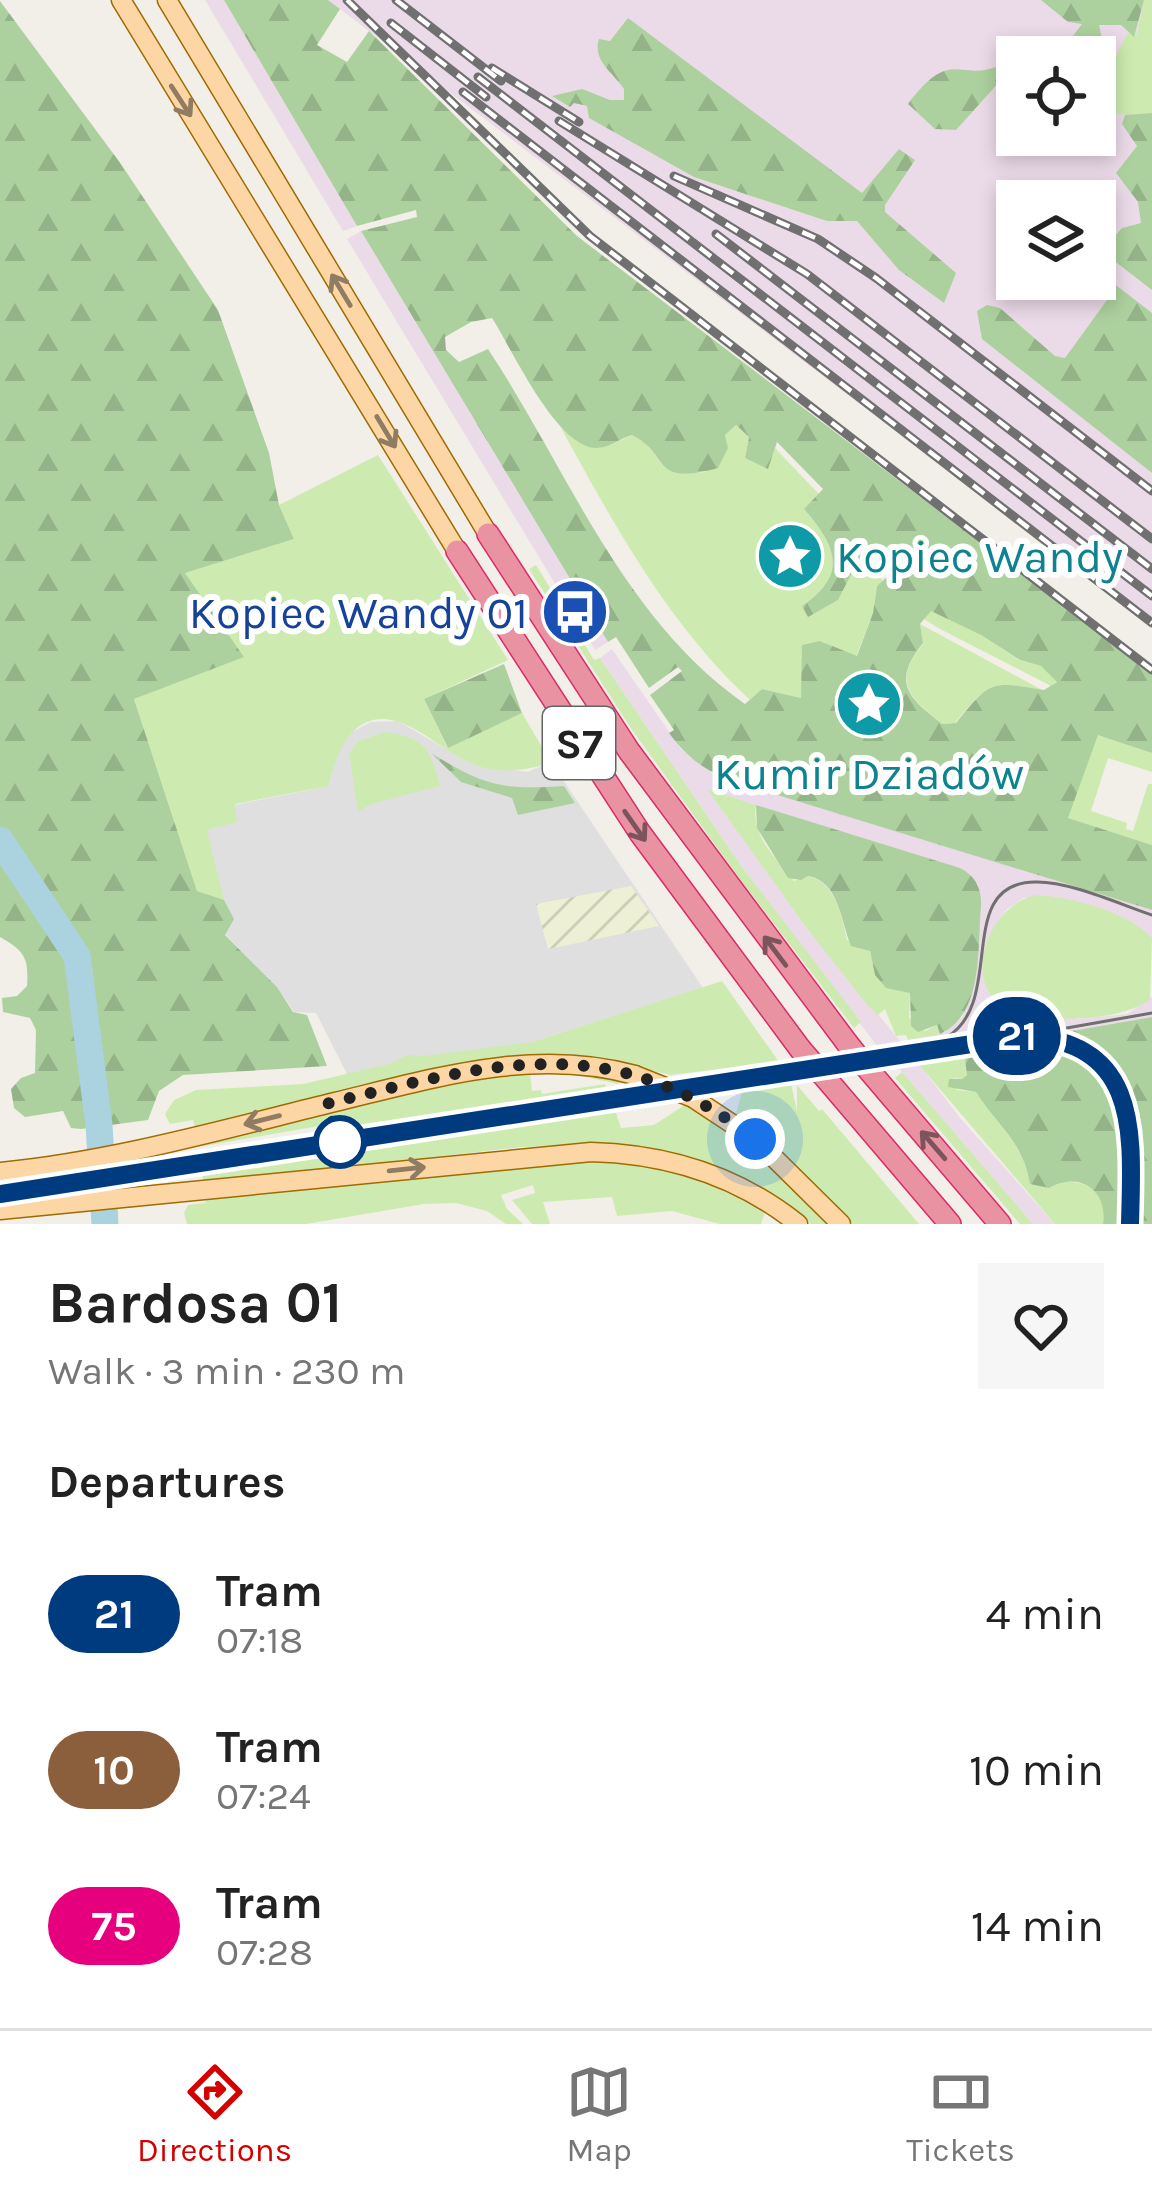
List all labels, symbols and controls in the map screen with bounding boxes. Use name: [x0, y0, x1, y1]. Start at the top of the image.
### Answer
map controls: [996, 36, 1116, 300]
button: locate: [996, 36, 1116, 156]
one-way arrow: [169, 83, 193, 117]
button: layers: [996, 180, 1116, 300]
one-way arrow: [329, 274, 353, 308]
one-way arrow: [374, 414, 398, 448]
place icon: Kopiec Wandy: [755, 521, 825, 591]
place label: Kopiec Wandy: [836, 531, 1123, 584]
bus stop icon: Kopiec Wandy 01: [540, 577, 610, 647]
place label: Kopiec Wandy 01: [189, 587, 528, 640]
place icon: Kumir Dziadów: [834, 669, 904, 739]
road number: S7: [543, 707, 615, 779]
place label: Kumir Dziadów: [714, 748, 1024, 800]
one-way arrow: [622, 809, 647, 842]
one-way arrow: [763, 935, 789, 967]
line badge: 21: [963, 997, 1071, 1075]
text: 21: [997, 1011, 1037, 1061]
your location: [725, 1109, 785, 1169]
one-way arrow: [243, 1110, 281, 1132]
unlabelled marker: [315, 1117, 365, 1167]
one-way arrow: [920, 1130, 948, 1161]
one-way arrow: [387, 1157, 426, 1179]
button: heart: [978, 1263, 1104, 1389]
text: Bardosa 01: [48, 1270, 342, 1336]
text: Walk · 3 min · 230 m: [48, 1348, 405, 1394]
text: Departures: [48, 1456, 285, 1508]
text: Tram: [216, 1565, 323, 1617]
text: 4 min: [986, 1588, 1104, 1640]
text: 21: [94, 1589, 134, 1639]
text: 07:18: [216, 1617, 303, 1663]
text: Tram: [216, 1721, 323, 1773]
text: 10 min: [969, 1744, 1104, 1796]
text: 10: [93, 1745, 135, 1795]
text: 07:24: [216, 1773, 311, 1819]
text: Tram: [216, 1877, 323, 1929]
text: 14 min: [971, 1900, 1104, 1952]
text: 75: [91, 1901, 137, 1951]
text: 07:28: [216, 1929, 313, 1975]
tab: Directions: [137, 2059, 292, 2169]
tab: Map: [566, 2059, 632, 2169]
tab: Tickets: [906, 2059, 1015, 2169]

